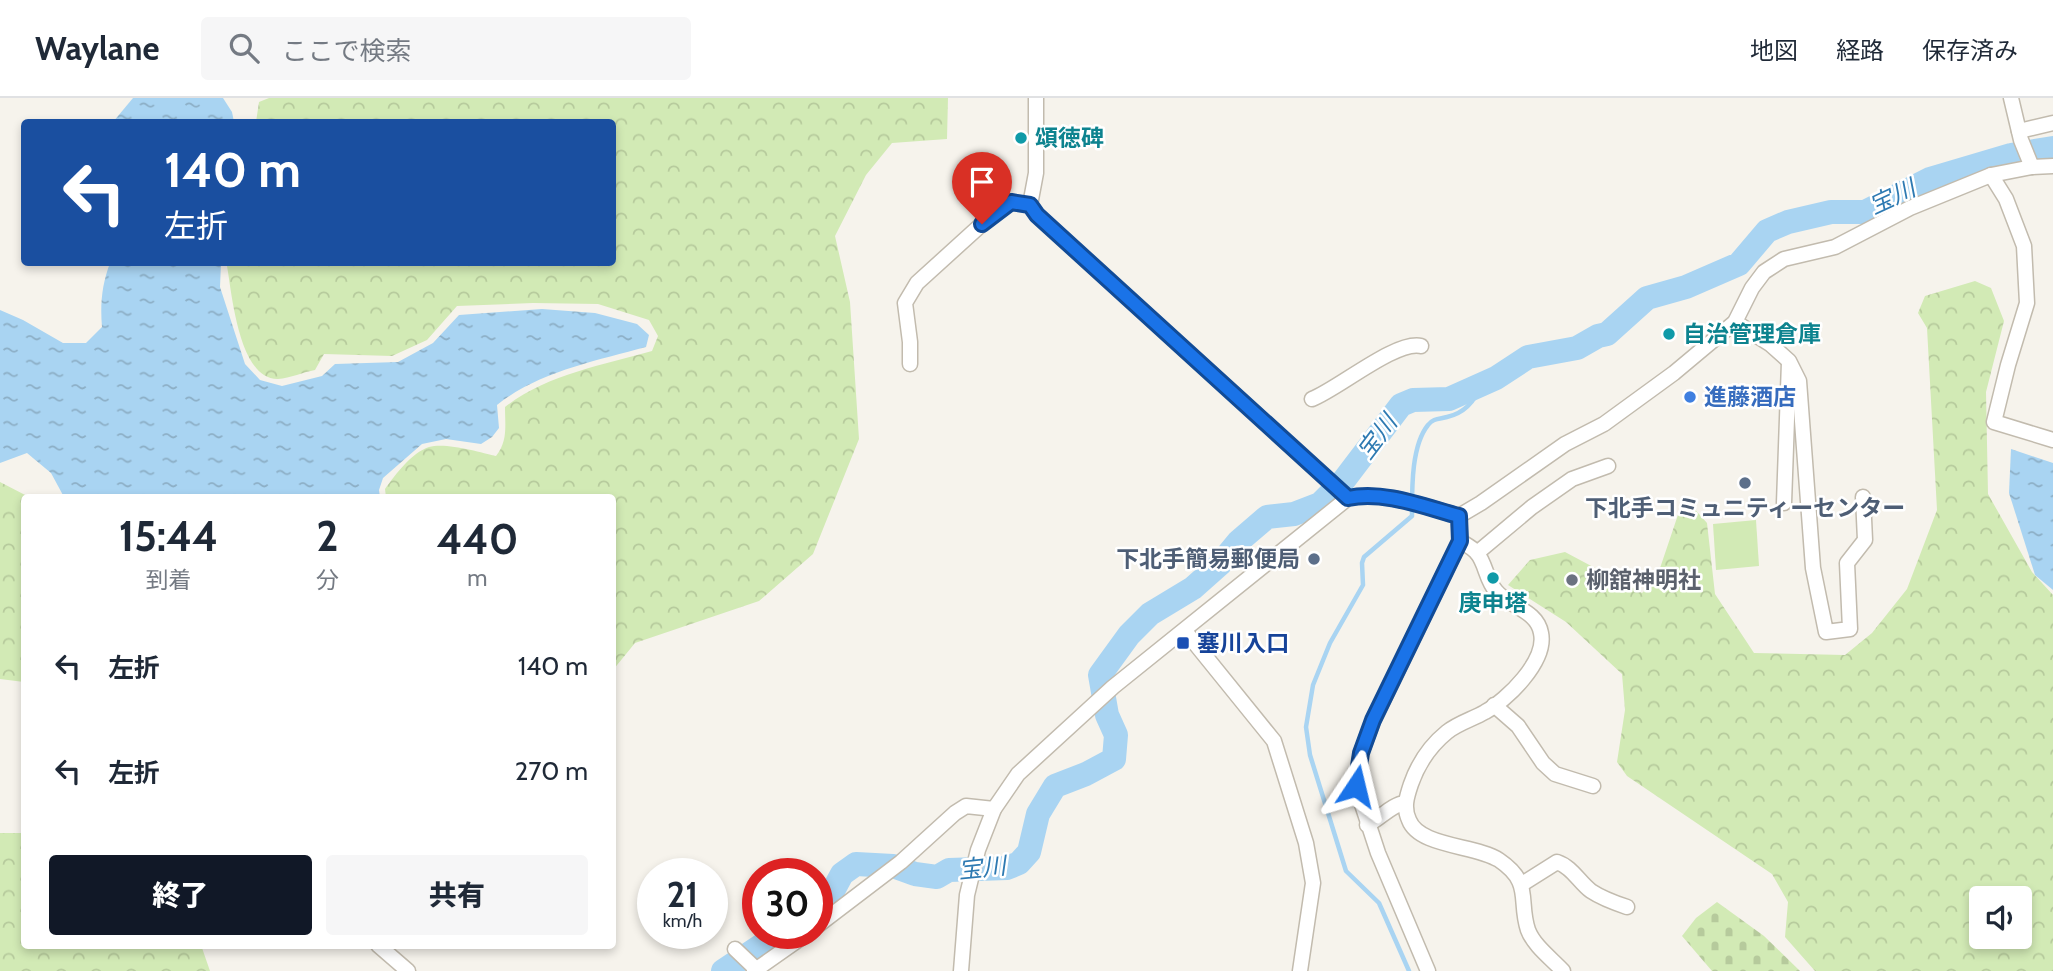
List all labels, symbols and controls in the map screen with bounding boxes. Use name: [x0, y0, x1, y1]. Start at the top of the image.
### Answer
search box: [201, 17, 691, 80]
text: Waylane: [35, 28, 159, 68]
icon: search: [225, 29, 263, 67]
text: ここで検索: [281, 35, 411, 67]
text: 地図: [1750, 36, 1798, 65]
text: 経路: [1836, 36, 1884, 65]
text: 保存済み: [1922, 36, 2018, 65]
place label: 頌徳碑: [1035, 124, 1104, 152]
marker: 頌徳碑: [1013, 130, 1029, 146]
text: 140 m: [164, 140, 301, 199]
icon: left: [49, 147, 140, 238]
pin: [952, 152, 1012, 224]
icon: arrive: [963, 163, 1001, 201]
water label: 宝川: [1864, 172, 1922, 220]
text: 左折: [164, 206, 228, 245]
place label: 自治管理倉庫: [1683, 320, 1821, 348]
marker: 自治管理倉庫: [1661, 326, 1677, 342]
place label: 進藤酒店: [1704, 383, 1796, 411]
marker: 進藤酒店: [1682, 389, 1698, 405]
water label: 宝川: [1351, 406, 1404, 465]
marker: 下北手コミュニティーセンター: [1737, 475, 1753, 491]
place label: 下北手コミュニティーセンター: [1585, 494, 1905, 522]
text: 15:44: [119, 510, 218, 562]
text: 2: [316, 510, 338, 562]
text: 440: [437, 513, 518, 565]
place label: 下北手簡易郵便局: [1116, 545, 1300, 573]
marker: 下北手簡易郵便局: [1306, 551, 1322, 567]
text: m: [467, 564, 488, 592]
text: 到着: [145, 566, 191, 594]
text: 分: [316, 566, 339, 594]
place label: 柳舘神明社: [1586, 566, 1701, 594]
marker: 庚申塔: [1485, 570, 1501, 586]
marker: 柳舘神明社: [1564, 572, 1580, 588]
place label: 庚申塔: [1459, 589, 1528, 617]
place label: 塞川入口: [1197, 629, 1289, 657]
marker: 塞川入口: [1175, 635, 1191, 651]
icon: left: [49, 647, 87, 685]
text: 140 m: [518, 650, 588, 682]
text: 左折: [108, 652, 160, 684]
position arrow: [1319, 749, 1393, 823]
icon: left: [49, 752, 87, 790]
text: 270 m: [515, 755, 588, 787]
text: 左折: [108, 757, 160, 789]
water label: 宝川: [957, 850, 1010, 884]
button: 終了: [49, 855, 312, 935]
button: 共有: [326, 855, 588, 935]
speed limit sign: 30: [742, 858, 833, 949]
text: 21: [667, 873, 698, 916]
map controls: [1969, 886, 2032, 949]
button: sound: [1969, 886, 2032, 949]
text: km/h: [663, 910, 702, 932]

